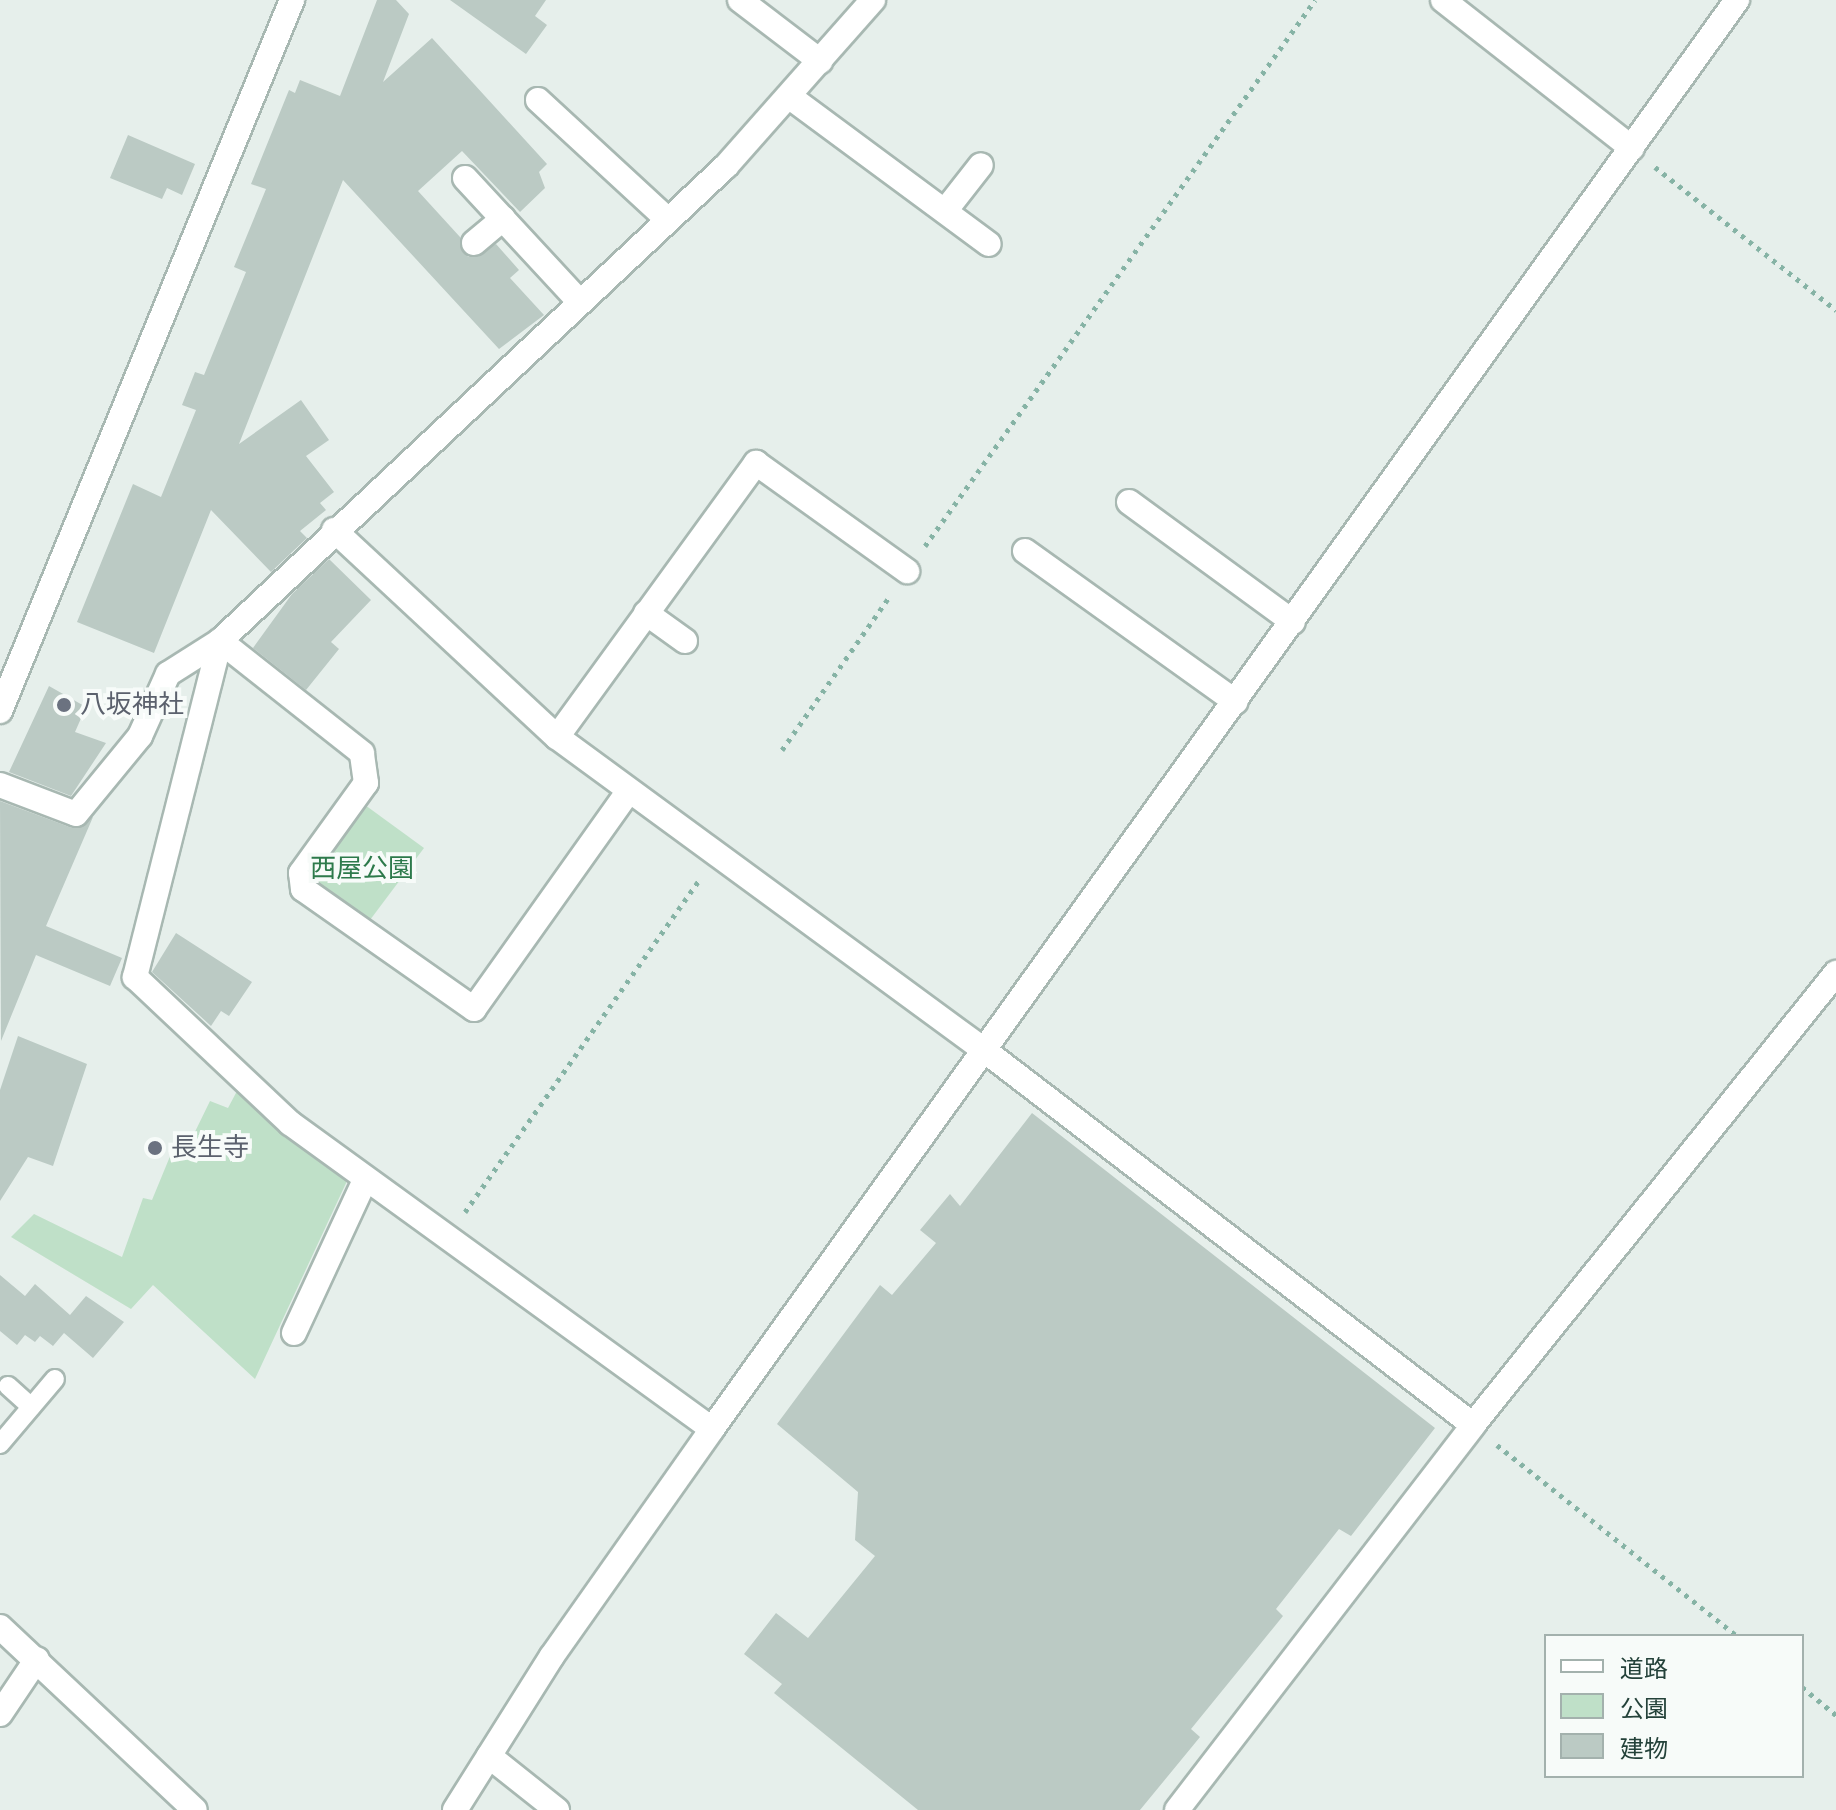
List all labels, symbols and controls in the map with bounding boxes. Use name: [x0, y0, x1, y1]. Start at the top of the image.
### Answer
place label: 八坂神社: [80, 689, 184, 721]
marker: 八坂神社: [55, 696, 73, 714]
park label: 西屋公園: [310, 853, 414, 885]
place label: 長生寺: [171, 1132, 249, 1164]
marker: 長生寺: [146, 1139, 164, 1157]
legend: [1544, 1634, 1804, 1778]
text: 道路: [1620, 1654, 1668, 1683]
text: 公園: [1620, 1694, 1668, 1723]
text: 建物: [1620, 1734, 1668, 1763]

